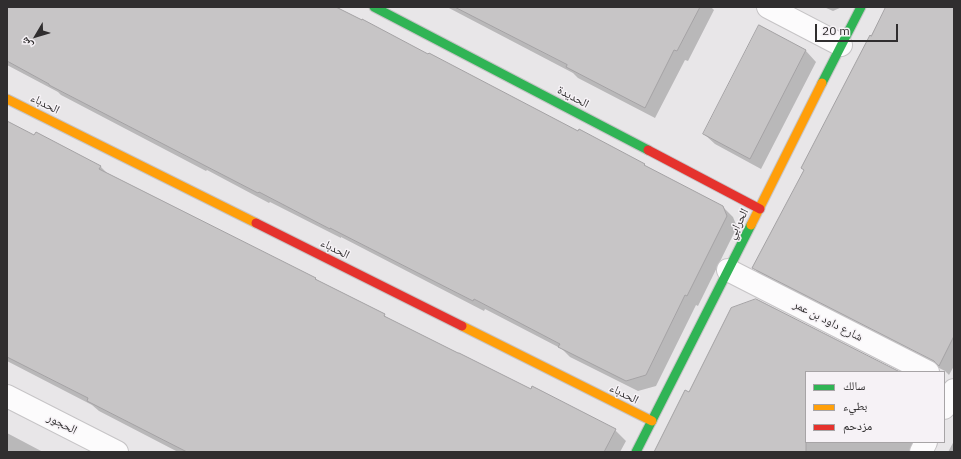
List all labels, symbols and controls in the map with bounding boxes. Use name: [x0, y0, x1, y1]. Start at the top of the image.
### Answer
north arrow: [16, 16, 56, 56]
scale bar: [817, 16, 900, 42]
text: 20 m: [822, 23, 850, 38]
text: ش: [17, 34, 36, 52]
street label: الحديدة: [555, 83, 591, 111]
street label: الحدباء: [28, 91, 62, 117]
street label: الحرابي: [724, 206, 752, 242]
street label: الحدباء: [318, 236, 352, 262]
street label: شارع داود بن عمر: [791, 297, 865, 345]
legend: [805, 371, 945, 443]
text: سالك: [843, 378, 865, 393]
street label: الحدباء: [607, 381, 641, 407]
text: بطيء: [843, 398, 867, 413]
street label: الحجور: [45, 410, 79, 438]
text: مزدحم: [843, 418, 872, 433]

